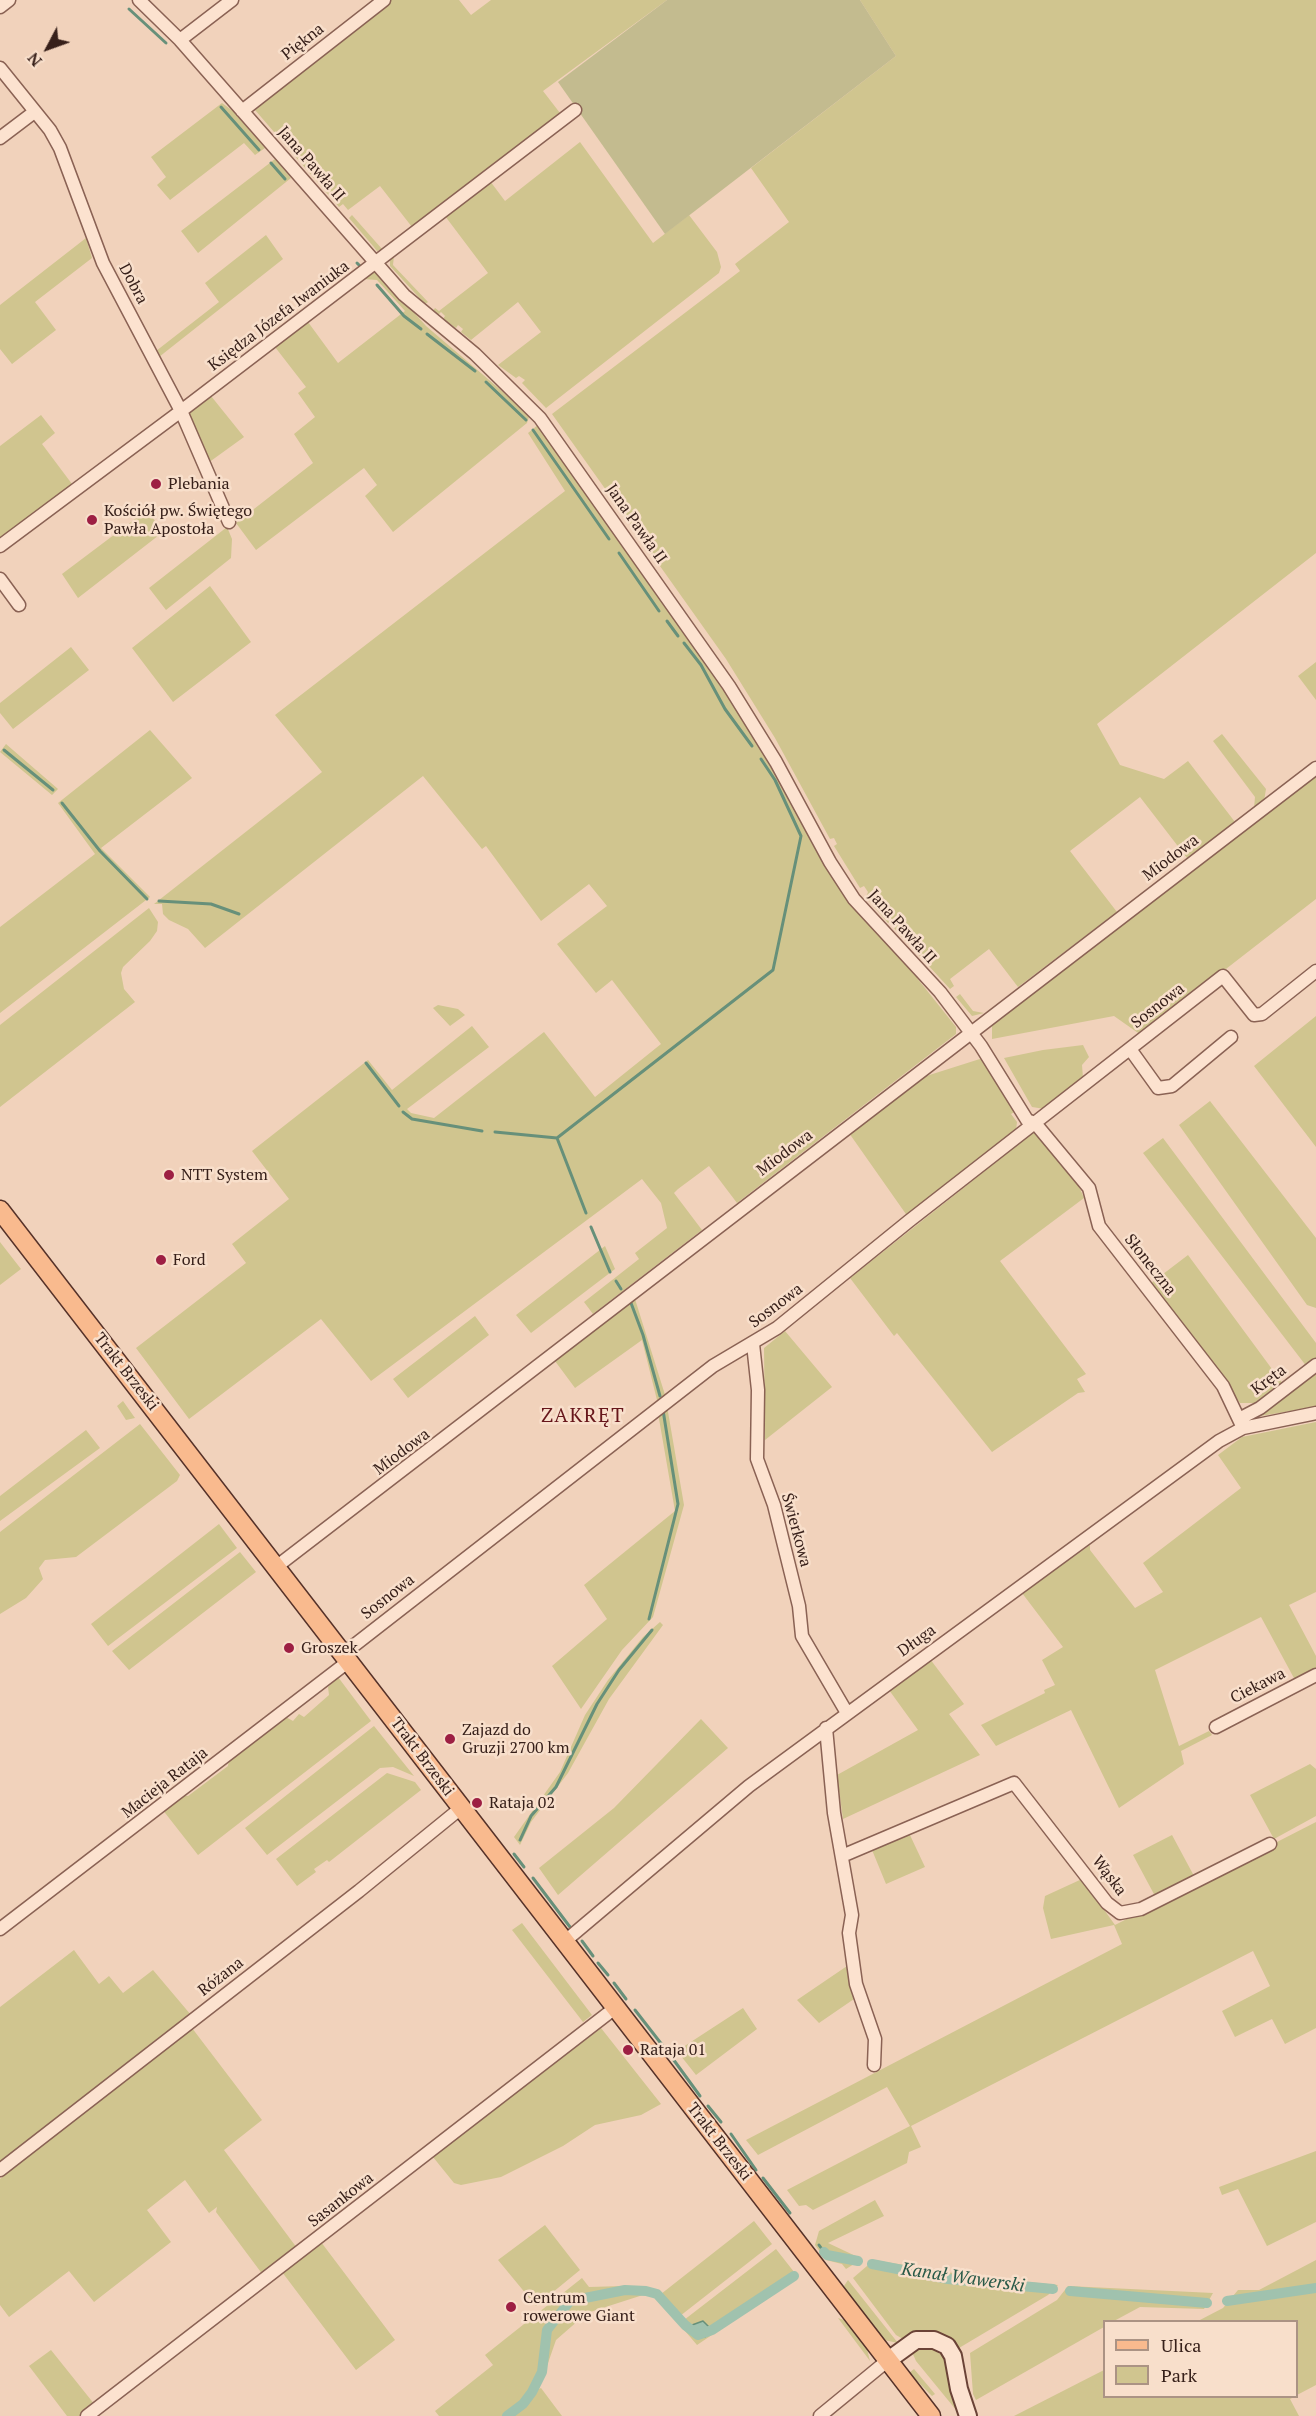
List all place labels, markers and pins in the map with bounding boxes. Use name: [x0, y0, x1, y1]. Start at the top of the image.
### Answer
place label: Plebania: [168, 474, 230, 494]
marker: Plebania: [149, 477, 163, 491]
place label: Kościół pw. Świętego Pawła Apostoła: [104, 501, 252, 539]
marker: Kościół pw. Świętego Pawła Apostoła: [85, 513, 99, 527]
place label: NTT System: [181, 1165, 268, 1185]
marker: NTT System: [162, 1168, 176, 1182]
place label: Ford: [173, 1250, 206, 1270]
marker: Ford: [154, 1253, 168, 1267]
place label: Groszek: [301, 1638, 358, 1658]
marker: Groszek: [282, 1641, 296, 1655]
place label: Zajazd do Gruzji 2700 km: [462, 1720, 570, 1758]
marker: Zajazd do Gruzji 2700 km: [443, 1732, 457, 1746]
place label: Rataja 02: [489, 1793, 555, 1813]
marker: Rataja 02: [470, 1796, 484, 1810]
place label: Rataja 01: [640, 2040, 706, 2060]
marker: Rataja 01: [621, 2043, 635, 2057]
place label: Centrum rowerowe Giant: [523, 2288, 635, 2326]
marker: Centrum rowerowe Giant: [504, 2300, 518, 2314]

